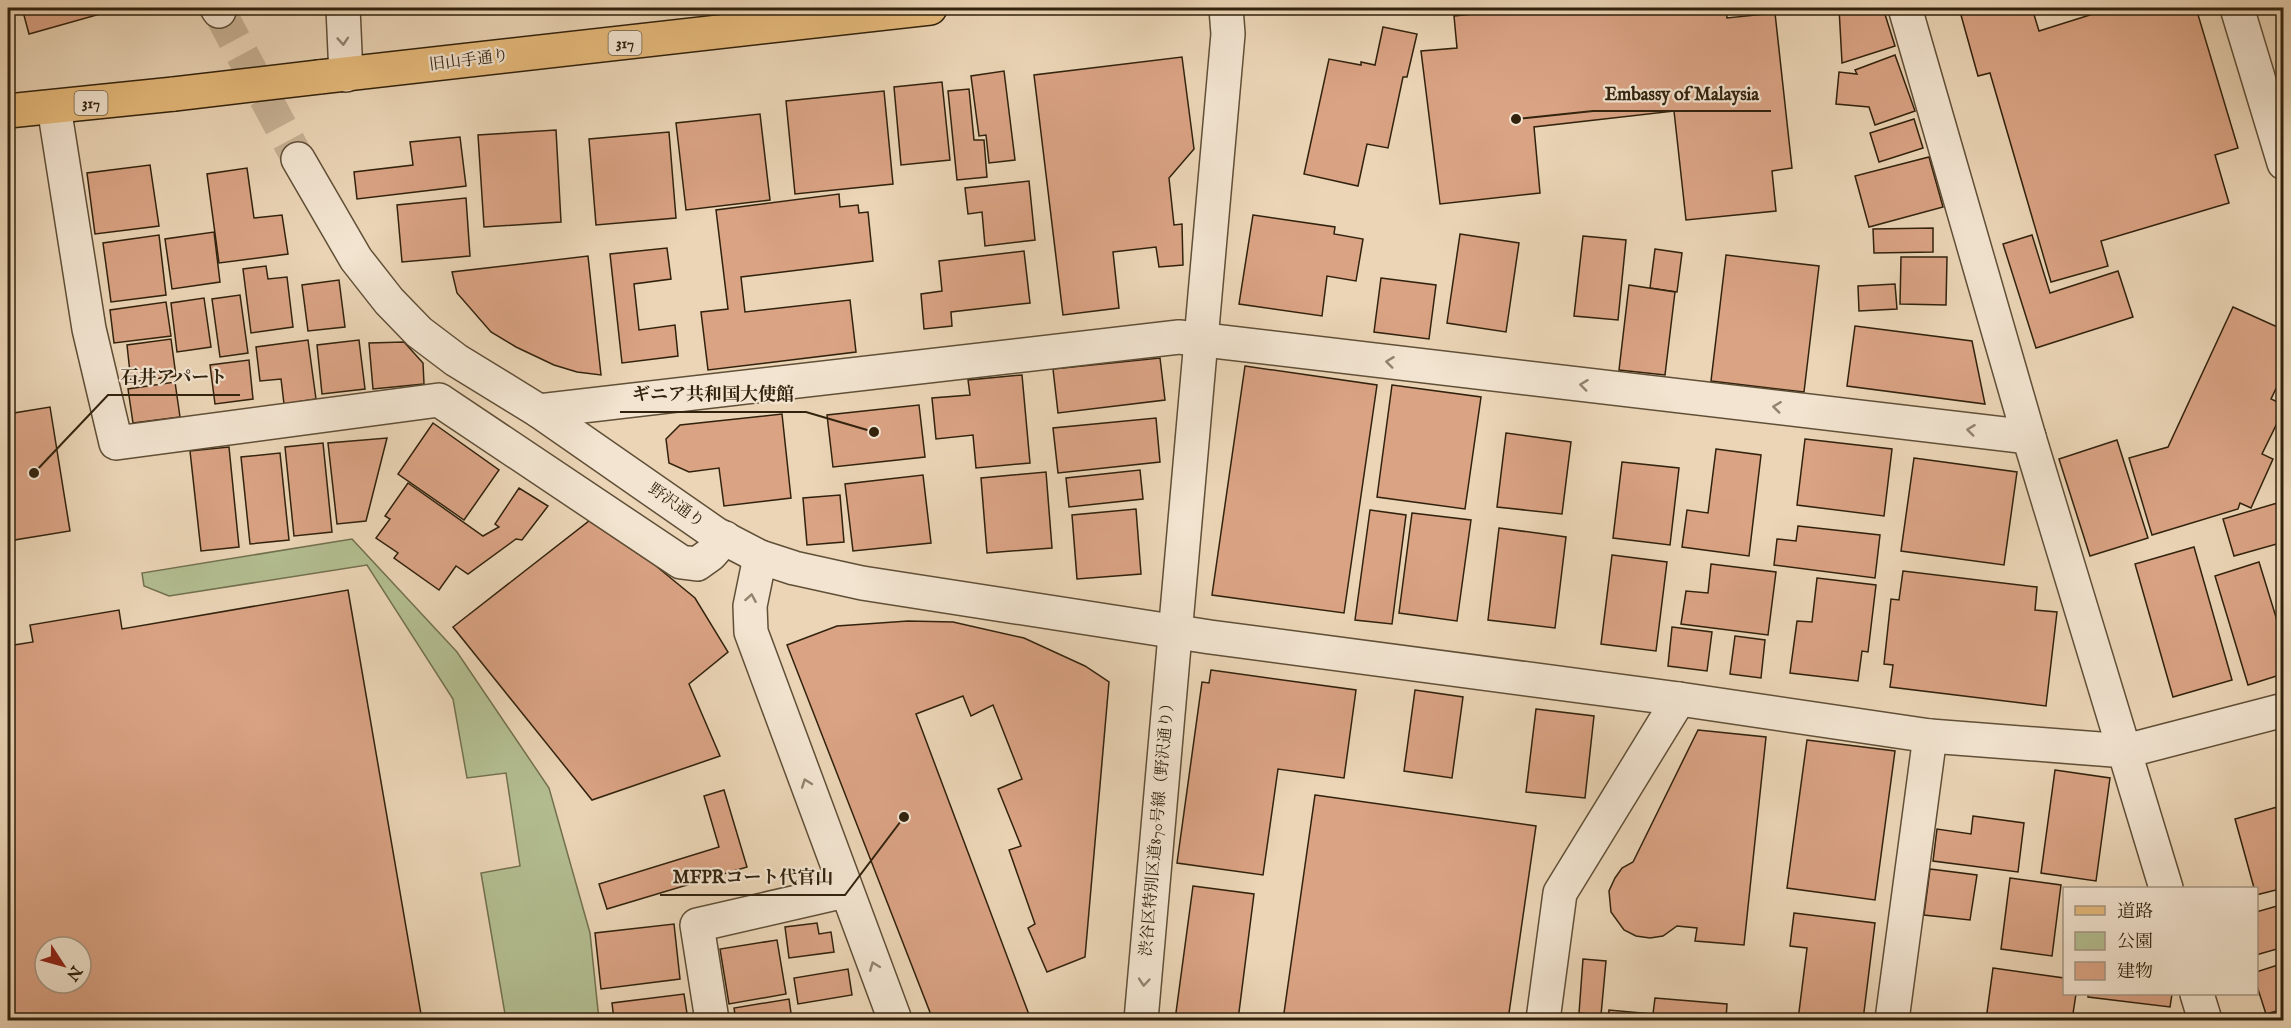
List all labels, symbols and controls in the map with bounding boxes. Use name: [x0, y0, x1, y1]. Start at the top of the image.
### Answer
road number: 317: [608, 31, 642, 55]
one-way arrow: [336, 37, 349, 46]
street label: 旧山手通り: [428, 46, 510, 76]
callout: Embassy of Malaysia: [1593, 75, 1771, 111]
text: Embassy of Malaysia: [1605, 84, 1760, 107]
road number: 317: [74, 91, 107, 115]
one-way arrow: [1385, 356, 1395, 369]
callout: 石井アパート: [108, 359, 240, 395]
text: 石井アパート: [121, 367, 227, 390]
callout: ギニア共和国大使館: [620, 376, 806, 412]
one-way arrow: [1579, 379, 1588, 391]
text: ギニア共和国大使館: [632, 384, 794, 407]
one-way arrow: [1773, 402, 1782, 414]
one-way arrow: [1966, 425, 1976, 437]
street label: 野沢通り: [644, 479, 708, 533]
one-way arrow: [745, 594, 757, 603]
street label: 渋谷区特別区道870号線（野沢通り）: [1137, 695, 1179, 957]
one-way arrow: [800, 779, 813, 789]
callout: MFPRコート代官山: [660, 859, 845, 895]
text: MFPRコート代官山: [673, 867, 833, 890]
legend: [2063, 887, 2258, 995]
text: 道路: [2117, 901, 2153, 924]
text: 公園: [2117, 931, 2153, 954]
north arrow: [33, 935, 93, 995]
text: N: [61, 960, 86, 984]
one-way arrow: [869, 961, 881, 972]
text: 建物: [2117, 961, 2153, 984]
one-way arrow: [1138, 978, 1151, 987]

